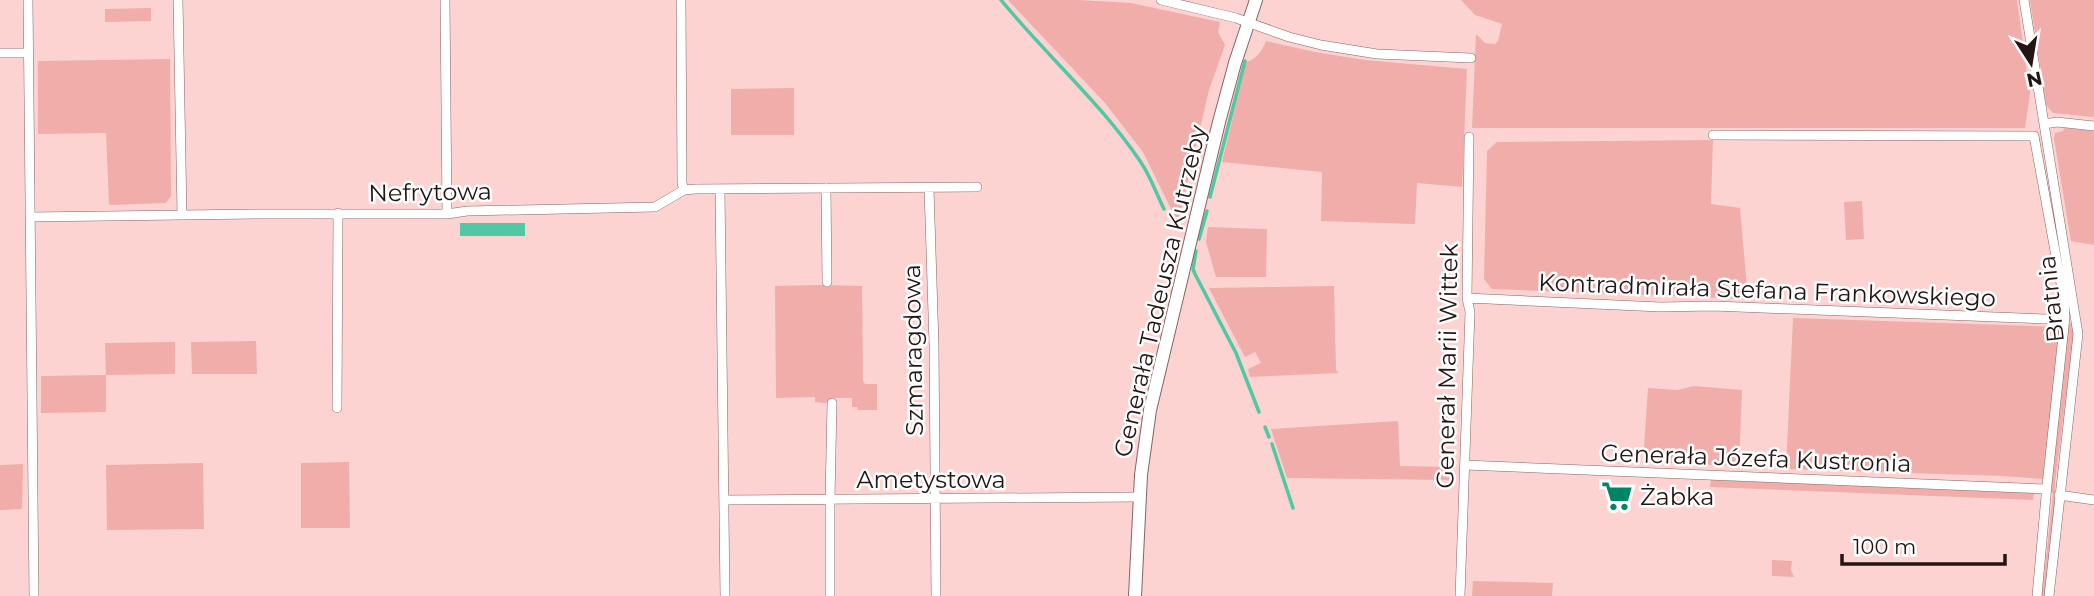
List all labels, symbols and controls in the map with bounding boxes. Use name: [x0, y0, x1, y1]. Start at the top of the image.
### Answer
north arrow: [1996, 28, 2066, 98]
text: N: [2025, 66, 2044, 92]
street label: Generała Tadeusza Kutrzeby: [1108, 122, 1212, 460]
street label: Nefrytowa: [368, 176, 492, 208]
street label: Generał Marii Wittek: [1430, 242, 1464, 489]
street label: Bratnia: [2032, 254, 2070, 344]
street label: Szmaragdowa: [897, 264, 929, 436]
street label: Kontradmirała Stefana Frankowskiego: [1538, 268, 1996, 312]
street label: Generała Józefa Kustronia: [1600, 438, 1912, 478]
street label: Ametystowa: [856, 465, 1006, 494]
supermarket icon: Żabka: [1600, 479, 1634, 513]
place label: Żabka: [1640, 482, 1714, 511]
scale bar: [1842, 522, 2005, 566]
text: 100 m: [1853, 534, 1916, 559]

